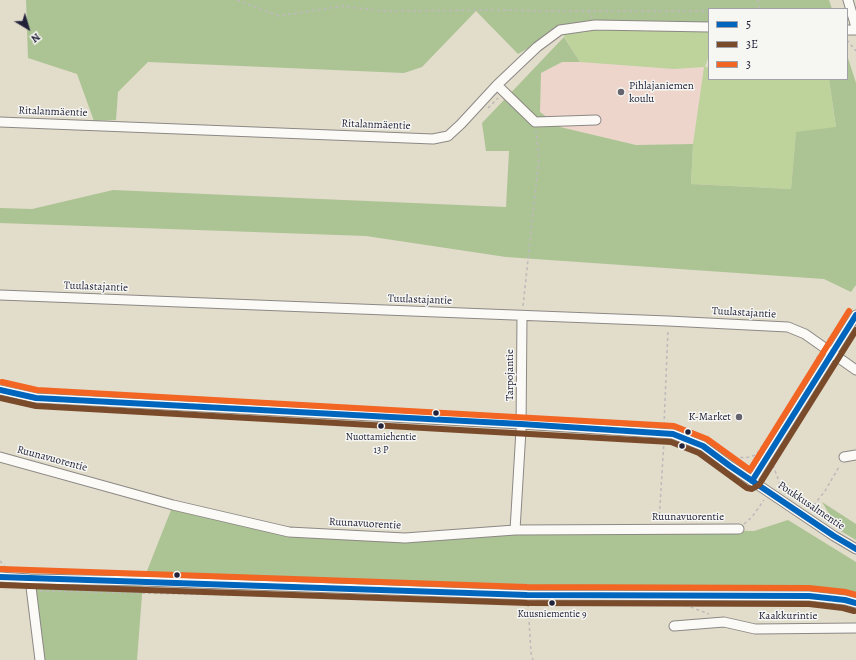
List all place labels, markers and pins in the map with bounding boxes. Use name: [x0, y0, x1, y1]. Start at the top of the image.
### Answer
place label: Pihlajaniemen koulu: [629, 79, 694, 105]
marker: Pihlajaniemen koulu: [616, 87, 626, 97]
unlabelled marker: [431, 408, 441, 418]
place label: K-Market: [689, 410, 731, 424]
marker: K-Market: [734, 412, 744, 422]
marker: Nuottamiehentie 13 P: [376, 421, 386, 431]
unlabelled marker: [683, 427, 693, 437]
place label: Nuottamiehentie 13 P: [346, 432, 416, 456]
unlabelled marker: [677, 441, 687, 451]
unlabelled marker: [172, 570, 182, 580]
marker: Kuusniementie 9: [547, 598, 557, 608]
place label: Kuusniementie 9: [517, 609, 587, 621]

